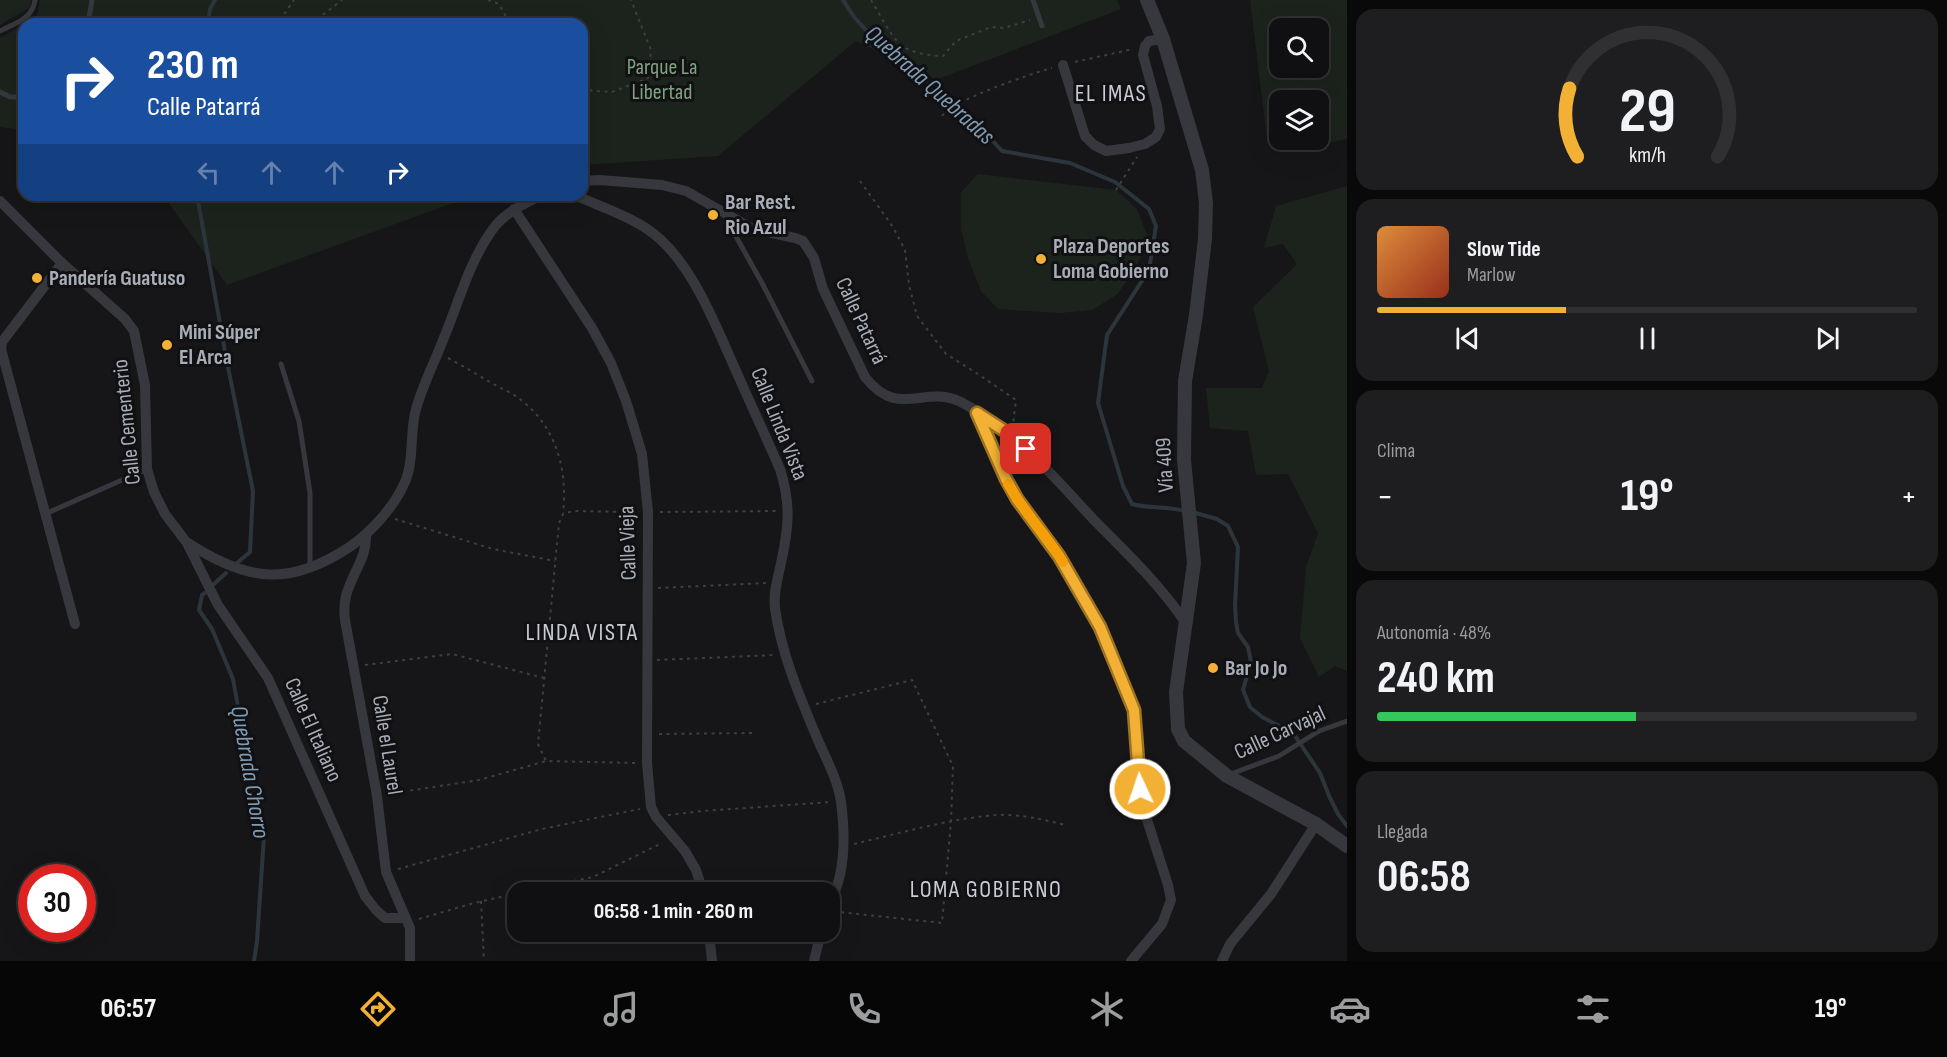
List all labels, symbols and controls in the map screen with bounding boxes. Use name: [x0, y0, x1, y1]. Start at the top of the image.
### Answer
map controls: [1269, 18, 1329, 150]
button: search: [1269, 18, 1329, 78]
water label: Quebrada Quebradas: [859, 19, 1001, 151]
text: 230 m: [147, 40, 239, 91]
icon: right: [48, 42, 126, 120]
park label: Parque La Libertad: [627, 54, 697, 106]
text: 29: [1619, 75, 1675, 150]
district label: EL IMAS: [1075, 79, 1147, 108]
button: layers: [1269, 90, 1329, 150]
text: Calle Patarrá: [147, 91, 261, 123]
text: km/h: [1628, 143, 1666, 168]
icon: left: [192, 156, 225, 189]
icon: ahead: [255, 156, 288, 189]
icon: ahead: [318, 156, 351, 189]
icon: right: [381, 156, 414, 189]
place label: Bar Rest. Rio Azul: [725, 189, 796, 241]
marker: Bar Rest. Rio Azul: [706, 208, 720, 222]
place label: Plaza Deportes Loma Gobierno: [1053, 233, 1169, 285]
text: Slow Tide: [1467, 236, 1541, 263]
marker: Plaza Deportes Loma Gobierno: [1034, 252, 1048, 266]
text: Marlow: [1467, 263, 1515, 287]
place label: Pandería Guatuso: [49, 265, 185, 292]
marker: Pandería Guatuso: [30, 271, 44, 285]
street label: Calle Patarrá: [829, 273, 893, 369]
place label: Mini Súper El Arca: [179, 319, 261, 371]
icon: previous: [1451, 322, 1484, 355]
icon: pause: [1631, 322, 1664, 355]
icon: next: [1811, 322, 1844, 355]
marker: Mini Súper El Arca: [160, 338, 174, 352]
street label: Calle Cementerio: [107, 358, 147, 486]
street label: Calle Linda Vista: [744, 364, 814, 484]
pin: [1000, 423, 1051, 474]
icon: arrive: [1009, 432, 1042, 465]
street label: Vía 409: [1150, 437, 1180, 493]
text: Clima: [1377, 439, 1415, 463]
text: 19°: [1620, 469, 1674, 524]
text: −: [1377, 477, 1393, 517]
text: +: [1901, 477, 1917, 517]
street label: Calle Vieja: [613, 505, 643, 581]
district label: LINDA VISTA: [526, 618, 638, 647]
text: Autonomía · 48%: [1377, 621, 1491, 645]
text: 240 km: [1377, 651, 1495, 706]
place label: Bar Jo Jo: [1225, 655, 1287, 682]
marker: Bar Jo Jo: [1206, 661, 1220, 675]
street label: Calle El Italiano: [278, 674, 348, 786]
street label: Calle el Laurel: [366, 693, 408, 797]
street label: Calle Carvajal: [1230, 700, 1330, 766]
water label: Quebrada Chorro: [224, 703, 276, 841]
position arrow: [1108, 757, 1172, 821]
text: Llegada: [1377, 820, 1428, 844]
text: 06:58: [1377, 850, 1471, 905]
speed limit sign: 30: [18, 864, 96, 942]
district label: LOMA GOBIERNO: [910, 875, 1062, 904]
text: 06:58 · 1 min · 260 m: [594, 898, 753, 925]
icon: directions: [357, 988, 399, 1030]
icon: music: [600, 988, 642, 1030]
icon: phone: [843, 988, 885, 1030]
icon: climate: [1086, 988, 1128, 1030]
icon: car: [1329, 988, 1371, 1030]
icon: filters: [1572, 988, 1614, 1030]
text: 06:57: [101, 993, 156, 1025]
text: 19°: [1815, 993, 1847, 1025]

